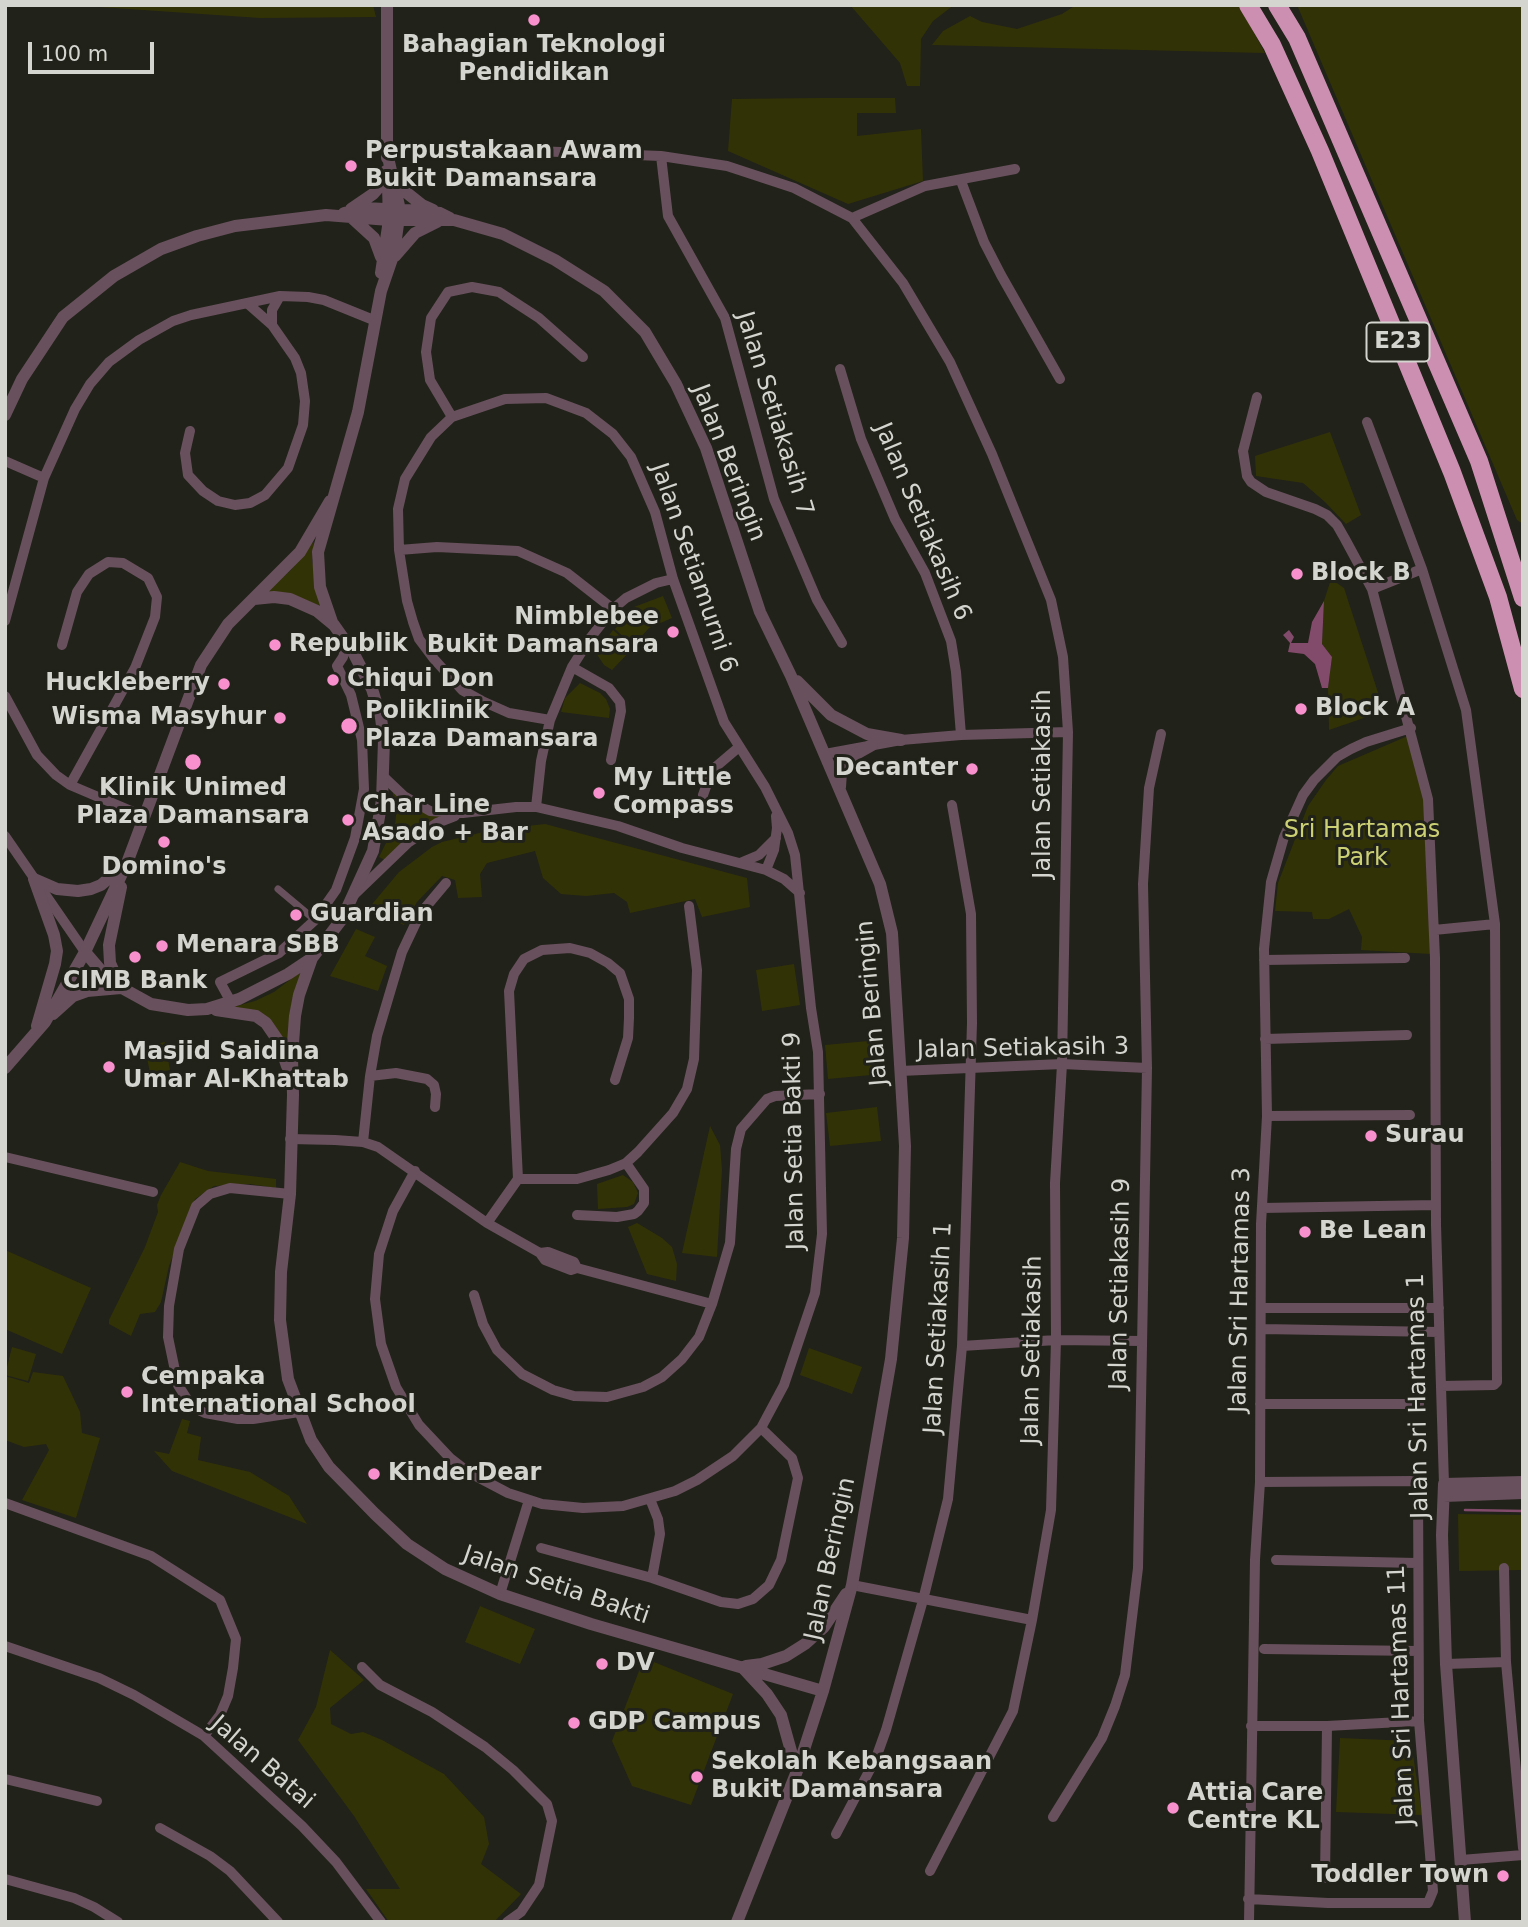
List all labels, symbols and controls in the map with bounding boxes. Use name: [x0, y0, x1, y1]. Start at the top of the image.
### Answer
marker: Bahagian Teknologi Pendidikan: [526, 12, 542, 28]
scale bar: [32, 28, 158, 72]
place label: Bahagian Teknologi Pendidikan: [402, 32, 666, 88]
text: 100 m: [41, 42, 108, 66]
place label: Perpustakaan Awam Bukit Damansara: [365, 138, 643, 194]
marker: Perpustakaan Awam Bukit Damansara: [343, 158, 359, 174]
street label: Jalan Setiakasih 7: [729, 308, 819, 520]
road number: E23: [1366, 322, 1430, 362]
street label: Jalan Beringin: [685, 380, 771, 546]
street label: Jalan Setiakasih 6: [867, 419, 977, 625]
street label: Jalan Setiamurni 6: [644, 459, 742, 677]
place label: Block B: [1311, 560, 1411, 588]
marker: Block B: [1289, 566, 1305, 582]
place label: Nimblebee Bukit Damansara: [427, 604, 659, 660]
marker: Nimblebee Bukit Damansara: [665, 624, 681, 640]
place label: Republik: [289, 631, 408, 659]
marker: Republik: [267, 637, 283, 653]
place label: Chiqui Don: [347, 666, 494, 694]
place label: Huckleberry: [45, 670, 210, 698]
marker: Chiqui Don: [325, 672, 341, 688]
marker: Huckleberry: [216, 676, 232, 692]
street label: Jalan Setiakasih: [1030, 689, 1058, 879]
place label: Block A: [1315, 695, 1415, 723]
place label: Poliklinik Plaza Damansara: [365, 698, 598, 754]
marker: Block A: [1293, 701, 1309, 717]
place label: Wisma Masyhur: [51, 704, 266, 732]
marker: Wisma Masyhur: [272, 710, 288, 726]
marker: Poliklinik Plaza Damansara: [339, 716, 359, 736]
marker: Klinik Unimed Plaza Damansara: [183, 752, 203, 772]
place label: Decanter: [835, 755, 958, 783]
marker: Decanter: [964, 761, 980, 777]
place label: My Little Compass: [613, 765, 734, 821]
place label: Klinik Unimed Plaza Damansara: [76, 775, 310, 831]
marker: My Little Compass: [591, 785, 607, 801]
place label: Char Line Asado + Bar: [362, 792, 528, 848]
marker: Char Line Asado + Bar: [340, 812, 356, 828]
park label: Sri Hartamas Park: [1284, 817, 1440, 873]
marker: Domino's: [156, 834, 172, 850]
place label: Domino's: [102, 854, 226, 882]
place label: Guardian: [310, 901, 434, 929]
marker: Guardian: [288, 907, 304, 923]
street label: Jalan Beringin: [851, 919, 895, 1087]
place label: Menara SBB: [176, 932, 340, 960]
marker: Menara SBB: [154, 938, 170, 954]
marker: CIMB Bank: [127, 949, 143, 965]
place label: CIMB Bank: [63, 968, 207, 996]
street label: Jalan Setia Bakti 9: [779, 1032, 811, 1250]
street label: Jalan Setiakasih 3: [917, 1033, 1129, 1065]
place label: Masjid Saidina Umar Al-Khattab: [123, 1039, 349, 1095]
marker: Masjid Saidina Umar Al-Khattab: [101, 1059, 117, 1075]
place label: Surau: [1385, 1122, 1464, 1150]
marker: Surau: [1363, 1128, 1379, 1144]
street label: Jalan Sri Hartamas 3: [1224, 1167, 1258, 1413]
street label: Jalan Setiakasih 9: [1105, 1178, 1137, 1390]
place label: Be Lean: [1319, 1218, 1427, 1246]
street label: Jalan Setiakasih 1: [919, 1221, 959, 1435]
marker: Be Lean: [1297, 1224, 1313, 1240]
street label: Jalan Setiakasih: [1017, 1255, 1049, 1445]
street label: Jalan Sri Hartamas 1: [1402, 1273, 1436, 1519]
place label: Cempaka International School: [141, 1364, 416, 1420]
marker: Cempaka International School: [119, 1384, 135, 1400]
place label: KinderDear: [388, 1460, 541, 1488]
marker: KinderDear: [366, 1466, 382, 1482]
street label: Jalan Beringin: [800, 1475, 862, 1643]
street label: Jalan Setia Bakti: [459, 1541, 653, 1631]
street label: Jalan Sri Hartamas 11: [1383, 1564, 1421, 1826]
place label: DV: [616, 1650, 654, 1678]
marker: DV: [594, 1656, 610, 1672]
place label: GDP Campus: [588, 1709, 761, 1737]
street label: Jalan Batai: [204, 1710, 320, 1816]
marker: GDP Campus: [566, 1715, 582, 1731]
place label: Sekolah Kebangsaan Bukit Damansara: [711, 1749, 992, 1805]
marker: Sekolah Kebangsaan Bukit Damansara: [689, 1769, 705, 1785]
place label: Attia Care Centre KL: [1187, 1780, 1323, 1836]
marker: Attia Care Centre KL: [1165, 1800, 1181, 1816]
place label: Toddler Town: [1311, 1862, 1489, 1890]
marker: Toddler Town: [1495, 1868, 1511, 1884]

